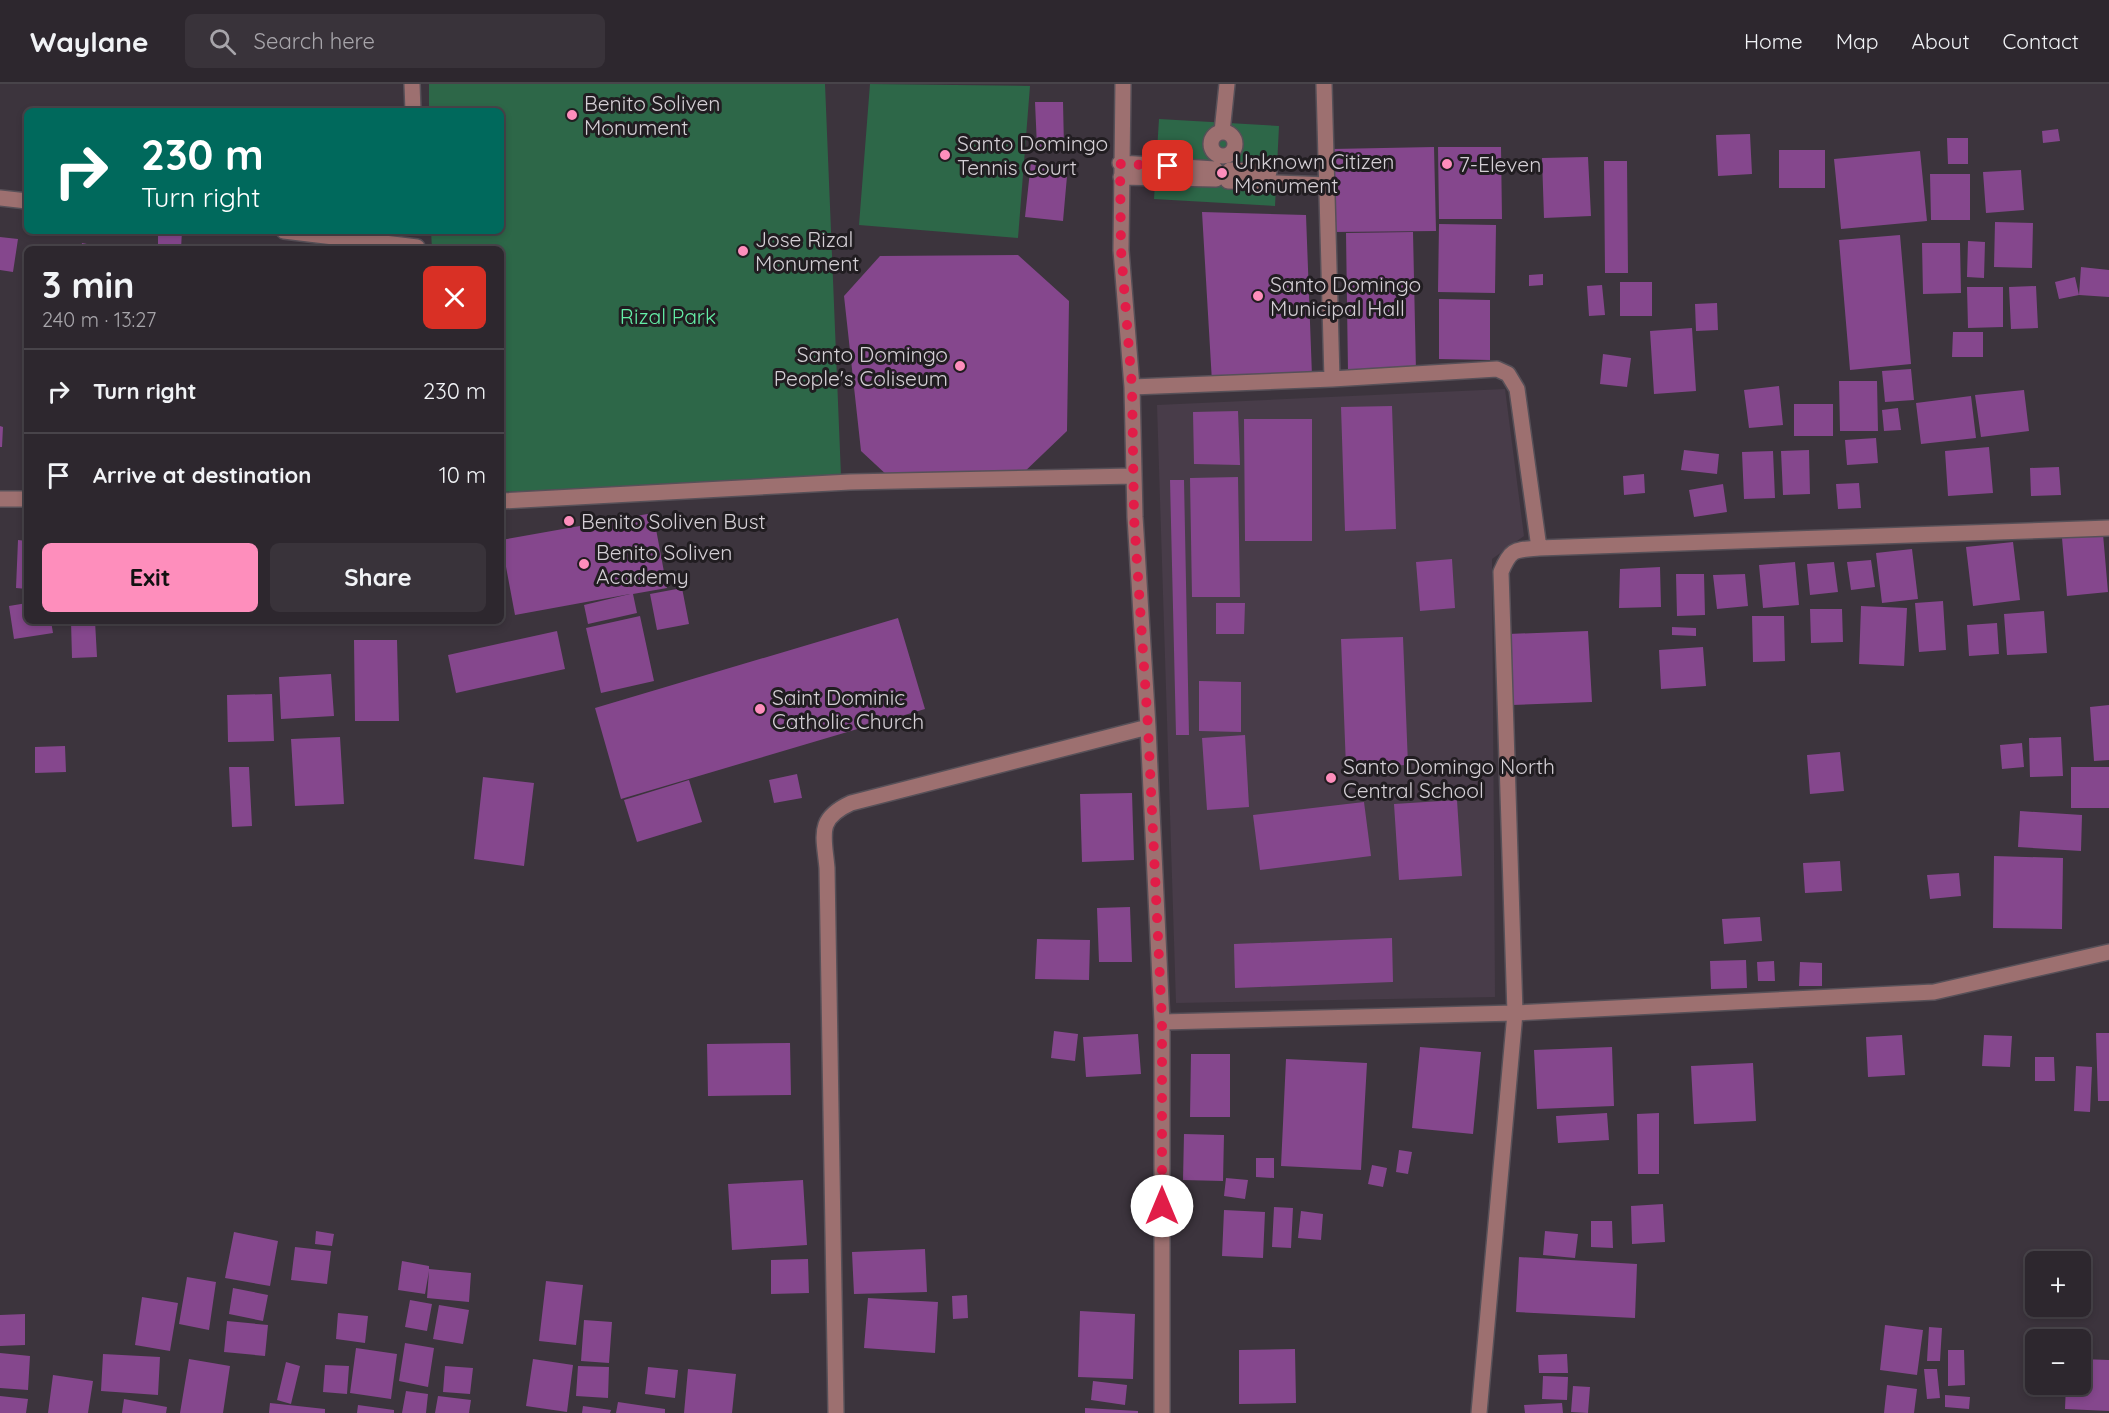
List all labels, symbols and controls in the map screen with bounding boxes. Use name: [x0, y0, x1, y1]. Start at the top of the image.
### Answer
search box: [185, 14, 605, 68]
text: Waylane: [30, 24, 149, 59]
icon: search: [206, 25, 239, 58]
text: Search here: [254, 27, 375, 55]
text: Home: [1744, 28, 1803, 54]
text: Map: [1836, 28, 1879, 54]
text: About: [1912, 28, 1970, 54]
text: Contact: [2003, 28, 2079, 54]
place label: Benito Soliven Monument: [584, 90, 720, 140]
marker: Benito Soliven Monument: [565, 108, 579, 122]
text: 230 m: [141, 128, 264, 181]
place label: Santo Domingo Tennis Court: [957, 130, 1108, 180]
icon: right: [42, 132, 120, 210]
pin: [1142, 140, 1193, 191]
marker: Santo Domingo Tennis Court: [938, 148, 952, 162]
place label: Unknown Citizen Monument: [1234, 148, 1395, 198]
icon: arrive: [1151, 149, 1184, 182]
place label: 7-Eleven: [1459, 151, 1541, 177]
marker: 7-Eleven: [1440, 157, 1454, 171]
marker: Unknown Citizen Monument: [1215, 166, 1229, 180]
text: Turn right: [141, 180, 260, 214]
place label: Jose Rizal Monument: [755, 226, 859, 276]
marker: Jose Rizal Monument: [736, 244, 750, 258]
text: 3 min: [42, 262, 135, 307]
button: close: [423, 266, 486, 329]
place label: Santo Domingo Municipal Hall: [1270, 271, 1421, 321]
marker: Santo Domingo Municipal Hall: [1251, 289, 1265, 303]
park label: Rizal Park: [620, 303, 716, 329]
text: 240 m · 13:27: [42, 307, 156, 332]
place label: Santo Domingo People's Coliseum: [774, 341, 948, 391]
marker: Santo Domingo People's Coliseum: [953, 359, 967, 373]
icon: right: [42, 375, 75, 408]
text: Turn right: [93, 377, 197, 405]
text: 230 m: [423, 377, 486, 405]
icon: arrive: [42, 459, 75, 492]
text: Arrive at destination: [93, 461, 311, 489]
text: 10 m: [439, 461, 486, 489]
place label: Benito Soliven Bust: [581, 508, 766, 534]
marker: Benito Soliven Bust: [562, 514, 576, 528]
place label: Benito Soliven Academy: [596, 539, 732, 589]
button: Exit: [42, 543, 258, 612]
button: Share: [270, 543, 486, 612]
marker: Benito Soliven Academy: [577, 557, 591, 571]
place label: Saint Dominic Catholic Church: [772, 684, 924, 734]
marker: Saint Dominic Catholic Church: [753, 702, 767, 716]
place label: Santo Domingo North Central School: [1343, 753, 1555, 803]
marker: Santo Domingo North Central School: [1324, 771, 1338, 785]
position arrow: [1130, 1174, 1194, 1238]
map controls: [2025, 1251, 2091, 1395]
button: +: [2025, 1251, 2091, 1317]
button: −: [2025, 1329, 2091, 1395]

